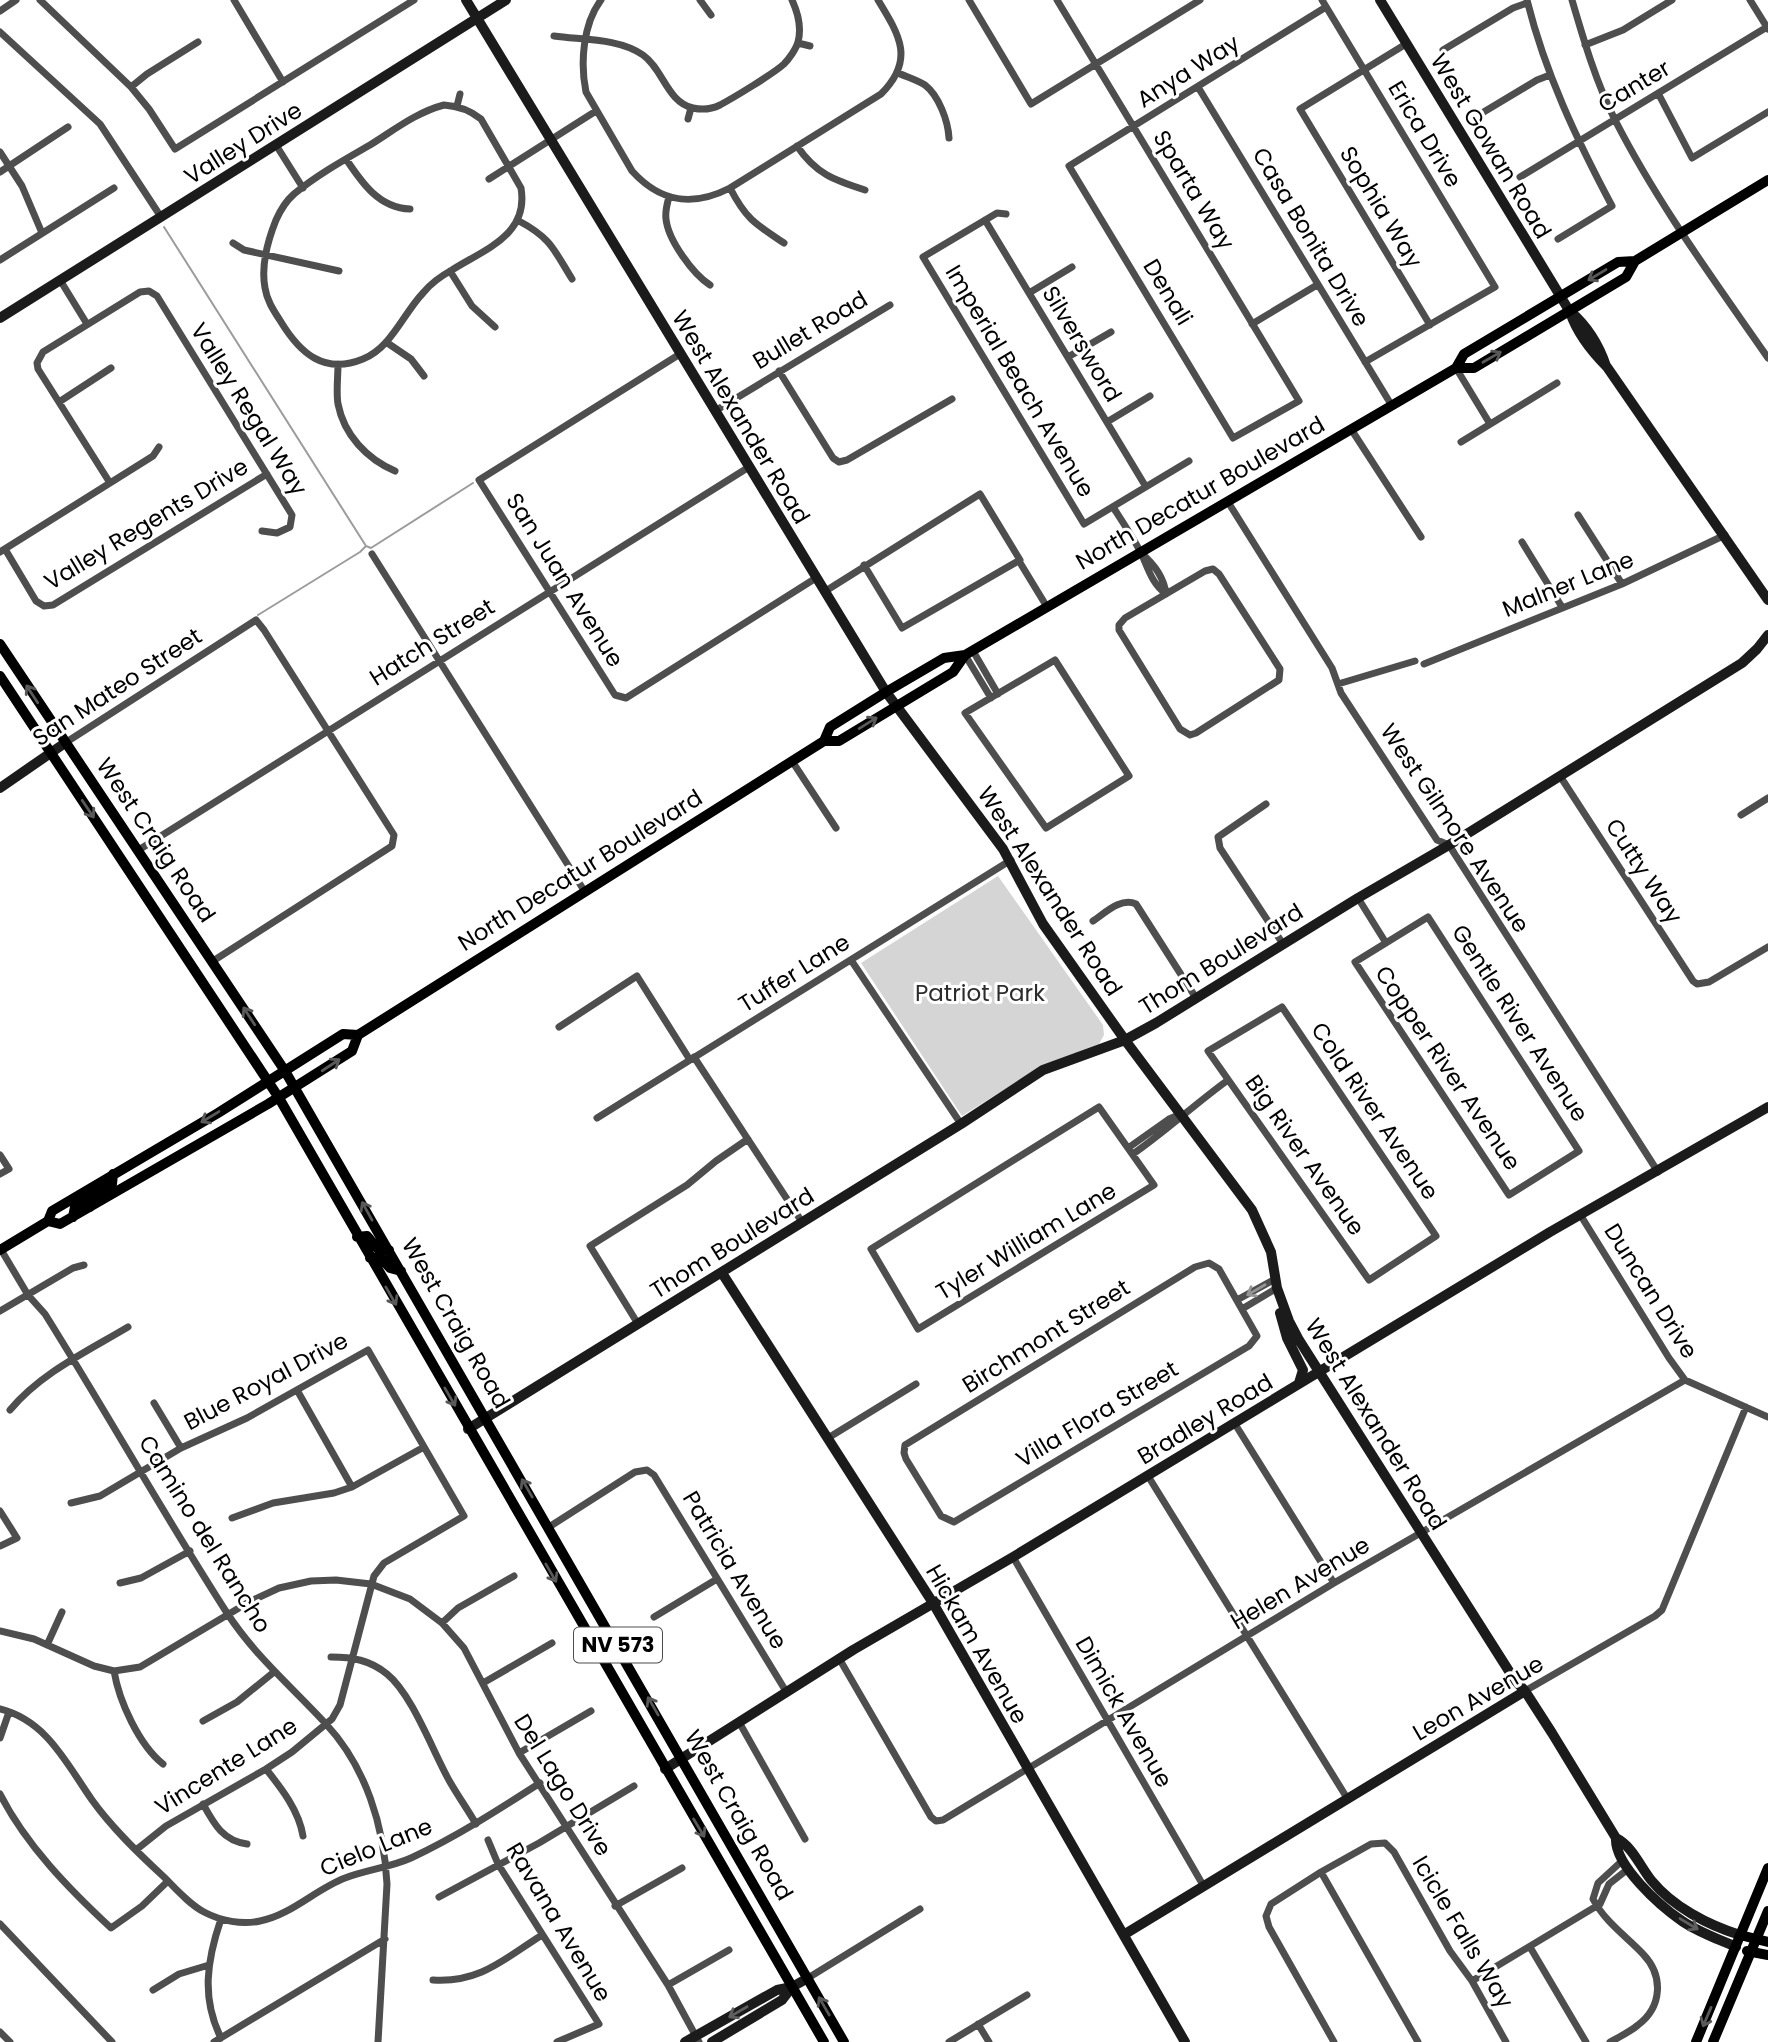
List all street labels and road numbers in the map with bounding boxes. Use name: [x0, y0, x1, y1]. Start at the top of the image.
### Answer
street label: Anya Way: [1130, 27, 1246, 115]
street label: West Gowan Road: [1423, 47, 1559, 245]
street label: Canter: [1592, 52, 1676, 120]
street label: Erica Drive: [1381, 75, 1469, 193]
street label: Valley Drive: [178, 94, 308, 192]
street label: Sparta Way: [1146, 124, 1242, 256]
street label: Sophia Way: [1332, 140, 1430, 274]
street label: Casa Bonita Drive: [1245, 141, 1377, 333]
street label: Denali: [1136, 253, 1200, 331]
street label: Imperial Beach Avenue: [938, 259, 1102, 503]
street label: Silversword: [1035, 280, 1129, 408]
street label: Bullet Road: [747, 283, 873, 377]
street label: West Alexander Road: [664, 304, 818, 530]
street label: Valley Regal Way: [183, 317, 315, 501]
street label: North Decatur Boulevard: [1070, 408, 1330, 578]
street label: Valley Regents Drive: [38, 450, 254, 598]
street label: San Juan Avenue: [499, 487, 631, 673]
street label: Malner Lane: [1497, 543, 1639, 625]
street label: Hatch Street: [363, 591, 501, 693]
street label: San Mateo Street: [26, 620, 208, 754]
street label: West Gilmore Avenue: [1373, 717, 1537, 939]
street label: West Craig Road: [89, 751, 223, 929]
street label: West Alexander Road: [970, 780, 1130, 1002]
street label: North Decatur Boulevard: [452, 782, 708, 958]
street label: Cutty Way: [1598, 812, 1690, 930]
street label: Thom Boulevard: [1133, 896, 1309, 1022]
street label: Gentle River Avenue: [1444, 918, 1596, 1128]
street label: Tuffer Lane: [732, 926, 856, 1020]
street label: Copper River Avenue: [1368, 959, 1528, 1177]
street label: Cold River Avenue: [1304, 1016, 1446, 1206]
street label: Big River Avenue: [1238, 1068, 1372, 1242]
street label: Tyler William Lane: [930, 1175, 1122, 1307]
street label: Thom Boulevard: [644, 1180, 820, 1306]
street label: Duncan Drive: [1597, 1217, 1705, 1365]
street label: West Craig Road: [394, 1232, 518, 1414]
street label: Birchmont Street: [956, 1272, 1136, 1400]
street label: West Alexander Road: [1298, 1312, 1454, 1536]
street label: Blue Royal Drive: [178, 1324, 354, 1438]
street label: Villa Flora Street: [1010, 1353, 1184, 1475]
street label: Bradley Road: [1131, 1366, 1279, 1472]
street label: Camino del Rancho: [131, 1429, 279, 1639]
street label: Patricia Avenue: [675, 1485, 795, 1655]
street label: Helen Avenue: [1224, 1529, 1376, 1637]
street label: Hickam Avenue: [918, 1558, 1036, 1730]
road number: NV 573: [574, 1628, 662, 1662]
street label: Dimick Avenue: [1068, 1631, 1180, 1793]
street label: Leon Avenue: [1407, 1648, 1549, 1748]
street label: Del Lago Drive: [507, 1708, 619, 1862]
street label: Vincente Lane: [149, 1709, 303, 1823]
street label: West Craig Road: [677, 1724, 801, 1906]
street label: Cielo Lane: [315, 1810, 437, 1884]
street label: Ravana Avenue: [499, 1836, 619, 2008]
street label: Icicle Falls Way: [1405, 1850, 1521, 2014]

